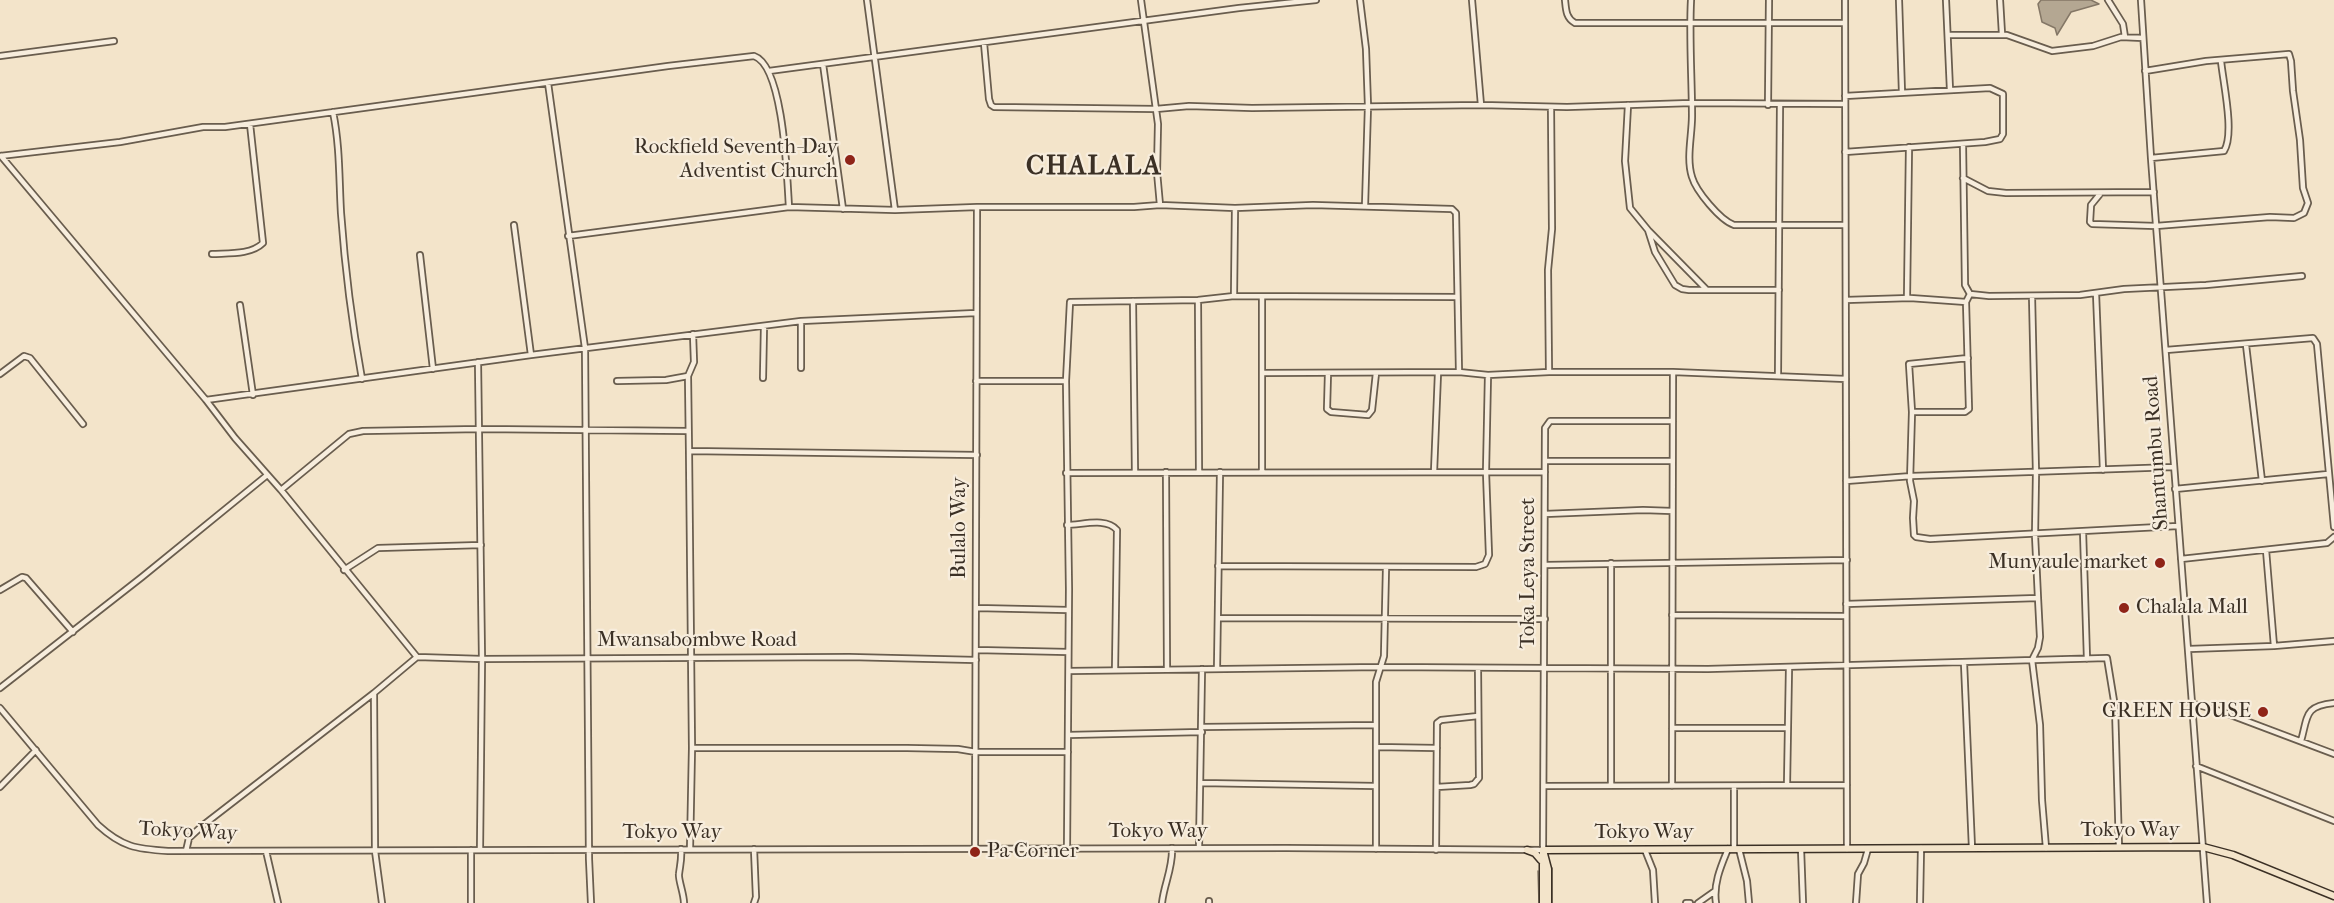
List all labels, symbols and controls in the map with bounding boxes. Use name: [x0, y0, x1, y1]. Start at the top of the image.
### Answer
place label: Rockfield Seventh-Day Adventist Church: [634, 135, 838, 185]
district label: CHALALA: [1026, 151, 1162, 183]
marker: Rockfield Seventh-Day Adventist Church: [843, 153, 857, 167]
street label: Shantumbu Road: [2139, 375, 2175, 531]
street label: Bulalo Way: [947, 477, 973, 579]
street label: Toka Leya Street: [1516, 497, 1542, 649]
place label: Munyaule market: [1988, 550, 2148, 576]
marker: Munyaule market: [2153, 556, 2167, 570]
place label: Chalala Mall: [2136, 595, 2248, 621]
marker: Chalala Mall: [2117, 601, 2131, 615]
street label: Mwansabombwe Road: [597, 628, 797, 654]
place label: GREEN HOUSE: [2102, 699, 2251, 725]
marker: GREEN HOUSE: [2256, 705, 2270, 719]
street label: Tokyo Way: [138, 817, 238, 847]
street label: Tokyo Way: [2080, 818, 2180, 844]
street label: Tokyo Way: [1108, 819, 1208, 845]
street label: Tokyo Way: [622, 820, 722, 846]
street label: Tokyo Way: [1594, 820, 1694, 846]
place label: Pa Corner: [987, 839, 1079, 865]
marker: Pa Corner: [968, 845, 982, 859]

